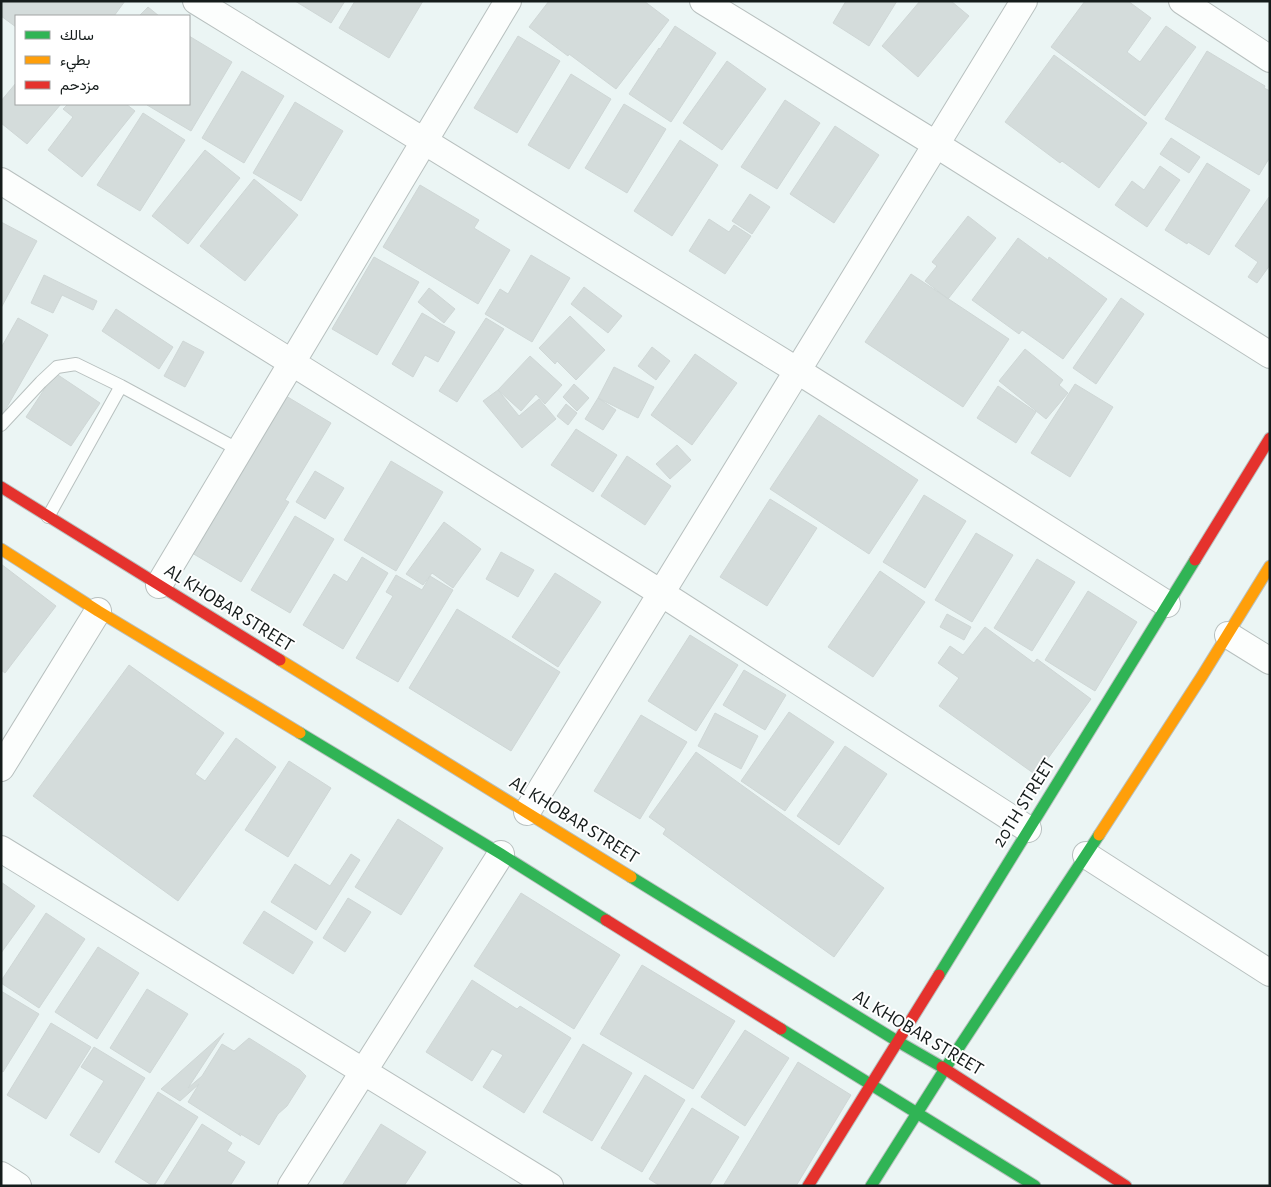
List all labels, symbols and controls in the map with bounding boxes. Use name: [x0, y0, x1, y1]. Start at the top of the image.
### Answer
legend: [15, 15, 190, 105]
text: سالك: [60, 28, 94, 43]
text: بطيء: [60, 53, 90, 73]
text: مزدحم: [60, 78, 99, 95]
street label: AL KHOBAR STREET: [161, 561, 297, 655]
street label: 20TH STREET: [989, 755, 1059, 851]
street label: AL KHOBAR STREET: [506, 773, 642, 867]
street label: AL KHOBAR STREET: [850, 987, 986, 1079]

